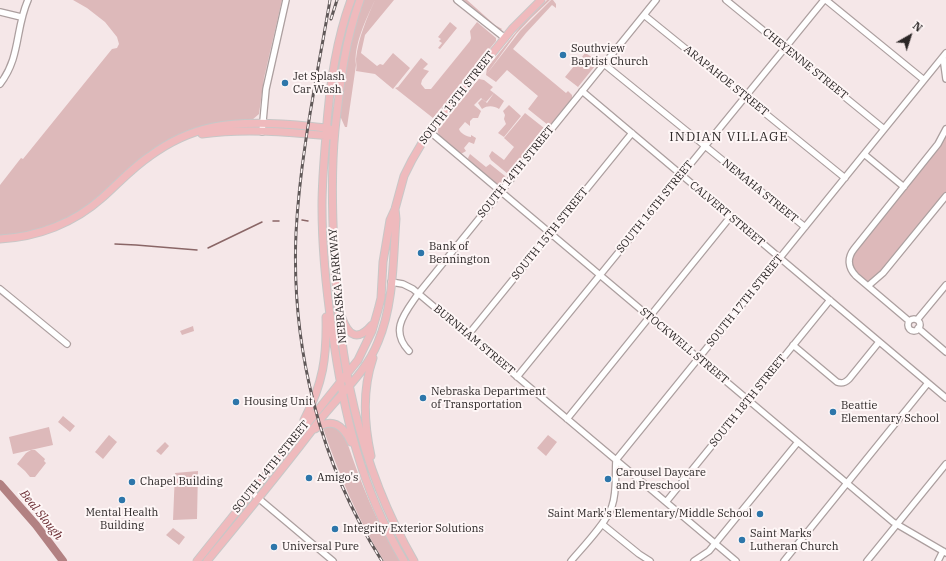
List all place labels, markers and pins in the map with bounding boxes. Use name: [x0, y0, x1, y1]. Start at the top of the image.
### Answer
place label: Southview Baptist Church: [571, 42, 648, 68]
marker: Southview Baptist Church: [558, 50, 568, 60]
place label: Jet Splash Car Wash: [293, 70, 345, 96]
marker: Jet Splash Car Wash: [280, 78, 290, 88]
place label: Bank of Bennington: [429, 240, 490, 266]
marker: Bank of Bennington: [416, 248, 426, 258]
place label: Nebraska Department of Transportation: [431, 385, 546, 411]
marker: Nebraska Department of Transportation: [418, 393, 428, 403]
place label: Housing Unit: [244, 395, 313, 409]
marker: Housing Unit: [231, 397, 241, 407]
place label: Beattie Elementary School: [841, 399, 939, 425]
marker: Beattie Elementary School: [828, 407, 838, 417]
place label: Carousel Daycare and Preschool: [616, 466, 706, 492]
place label: Amigo's: [317, 471, 358, 485]
marker: Amigo's: [304, 473, 314, 483]
marker: Carousel Daycare and Preschool: [603, 474, 613, 484]
place label: Chapel Building: [140, 475, 223, 489]
marker: Chapel Building: [127, 477, 137, 487]
marker: Mental Health Building: [117, 495, 127, 505]
place label: Mental Health Building: [86, 506, 158, 532]
place label: Saint Mark's Elementary/Middle School: [548, 507, 752, 521]
marker: Saint Mark's Elementary/Middle School: [755, 509, 765, 519]
place label: Integrity Exterior Solutions: [343, 522, 484, 536]
marker: Integrity Exterior Solutions: [330, 524, 340, 534]
place label: Saint Marks Lutheran Church: [750, 527, 839, 553]
marker: Saint Marks Lutheran Church: [737, 535, 747, 545]
place label: Universal Pure: [282, 540, 359, 554]
marker: Universal Pure: [269, 542, 279, 552]

